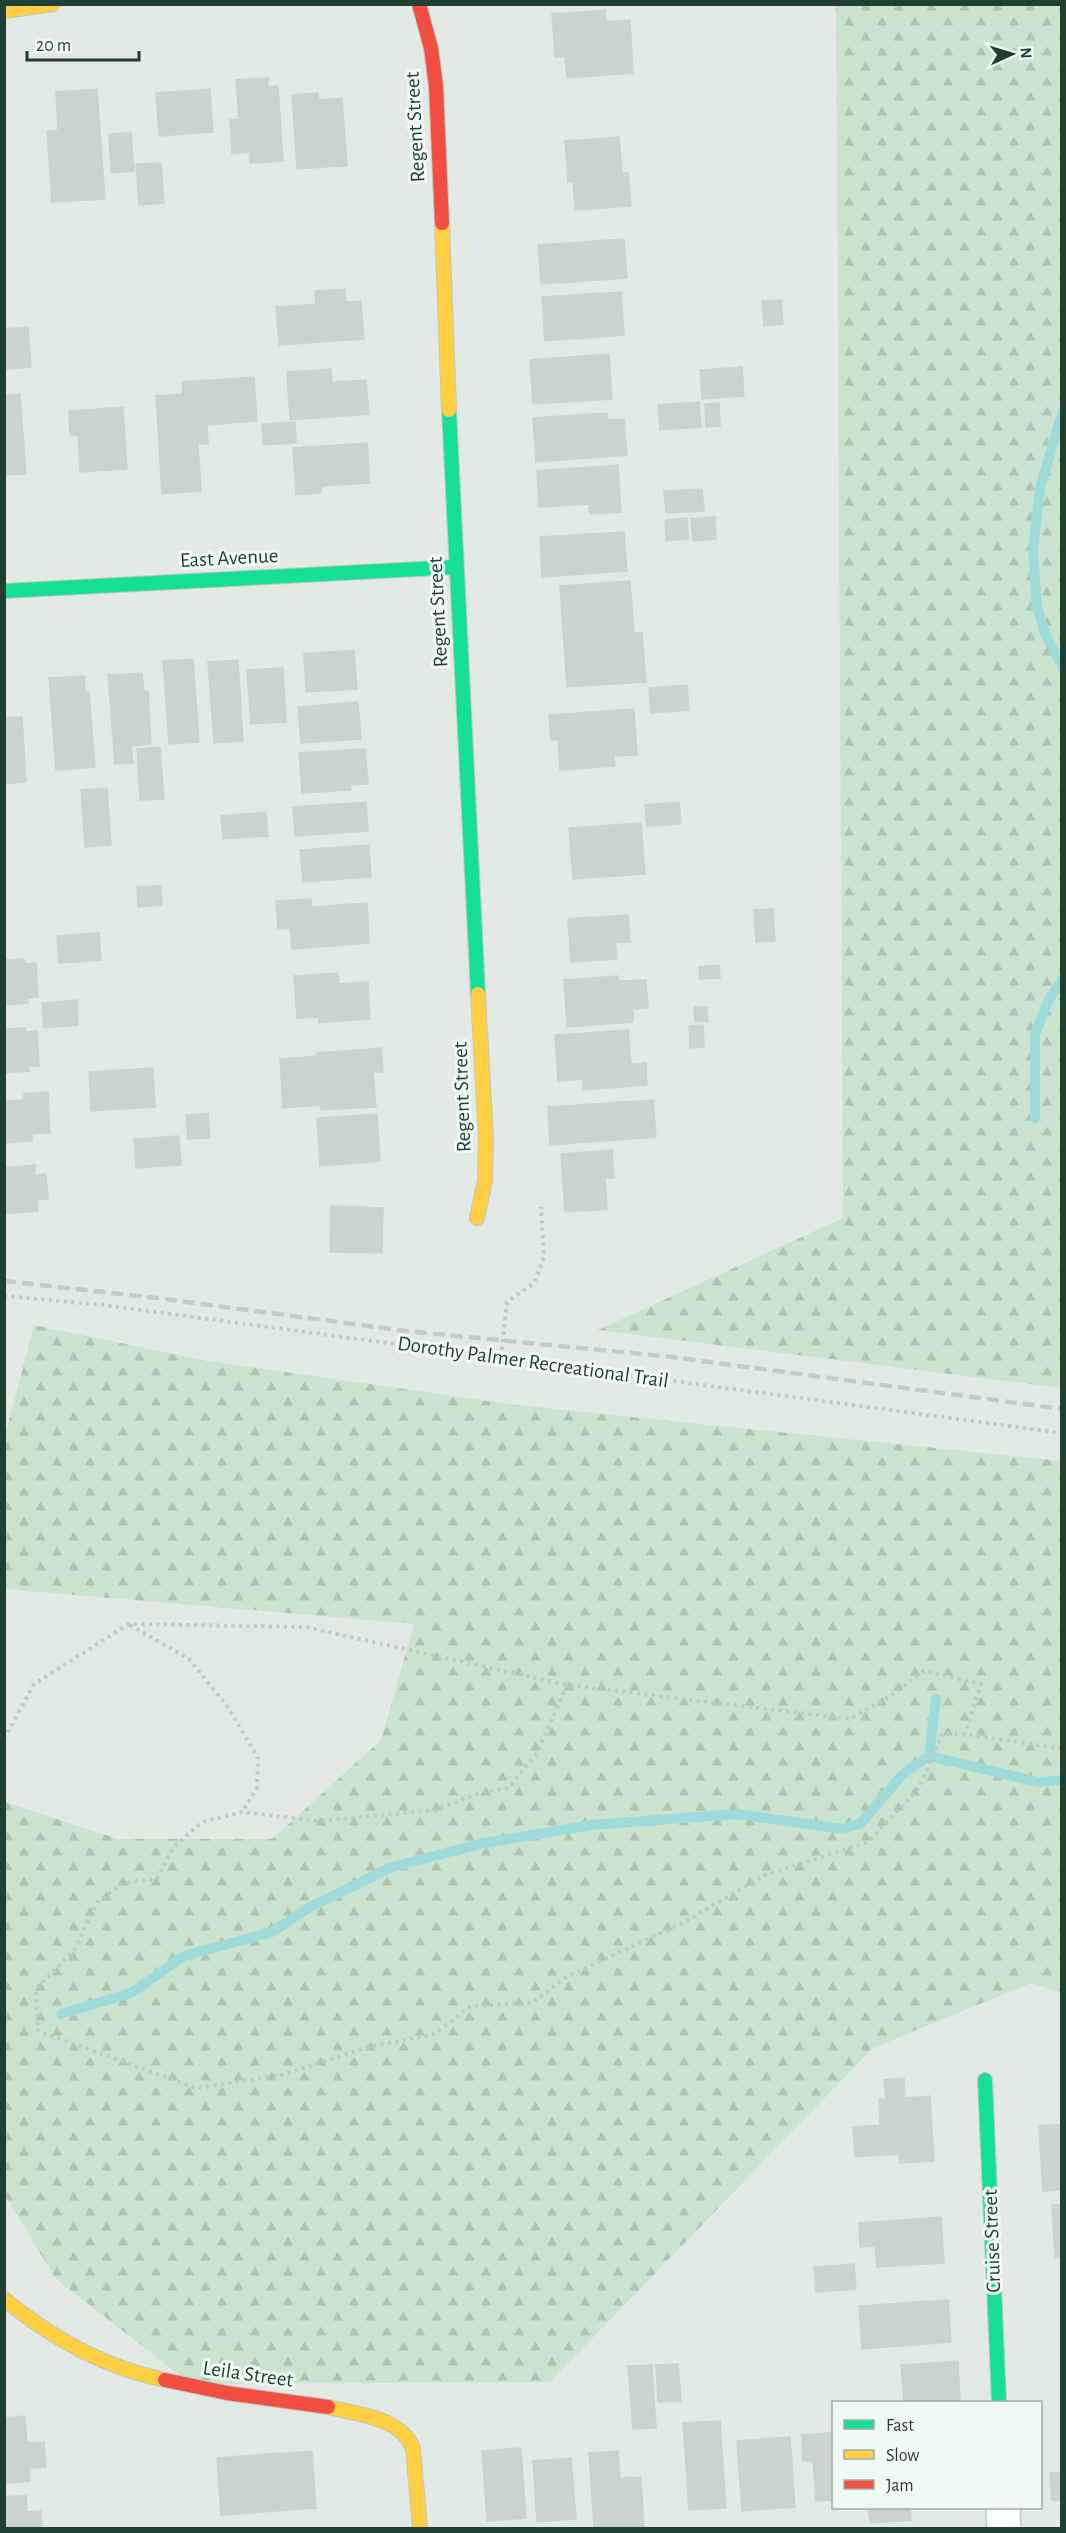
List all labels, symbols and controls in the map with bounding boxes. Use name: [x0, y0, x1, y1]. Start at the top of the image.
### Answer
scale bar: [27, 24, 140, 62]
north arrow: [982, 24, 1042, 84]
text: 20 m: [36, 37, 71, 55]
text: N: [1018, 47, 1034, 59]
street label: Regent Street: [402, 71, 428, 183]
street label: East Avenue: [179, 545, 279, 571]
street label: Regent Street: [425, 556, 451, 668]
street label: Regent Street: [450, 1041, 474, 1153]
street label: Dorothy Palmer Recreational Trail: [396, 1333, 670, 1391]
street label: Cruise Street: [980, 2189, 1004, 2293]
street label: Leila Street: [201, 2357, 295, 2391]
legend: [832, 2401, 1042, 2509]
text: Fast: [886, 2417, 914, 2435]
text: Slow: [886, 2447, 919, 2465]
text: Jam: [886, 2477, 914, 2495]

